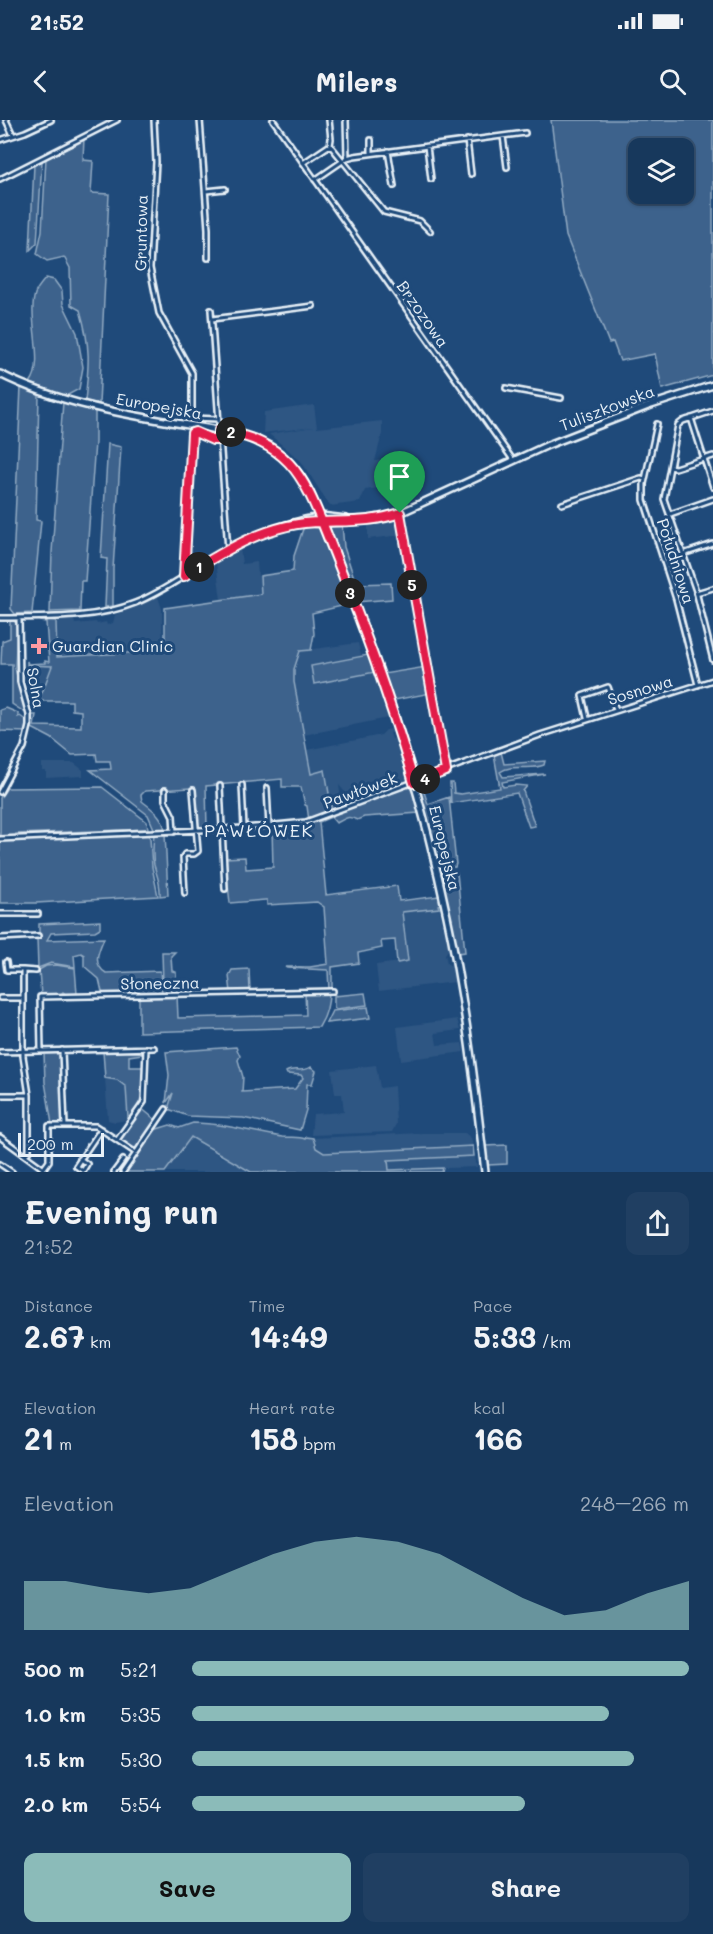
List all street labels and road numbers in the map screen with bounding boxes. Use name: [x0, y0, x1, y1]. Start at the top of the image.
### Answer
street label: Gruntowa: [129, 195, 152, 271]
street label: Brzozowa: [393, 276, 454, 351]
street label: Tuliszkowska: [556, 380, 657, 435]
street label: Europejska: [115, 388, 204, 423]
street label: Południowa: [653, 515, 700, 606]
street label: Solna: [23, 666, 50, 710]
street label: Sosnowa: [605, 670, 675, 709]
street label: Pawłówek: [320, 766, 400, 813]
street label: Europejska: [425, 803, 466, 893]
street label: Słoneczna: [120, 971, 200, 994]

